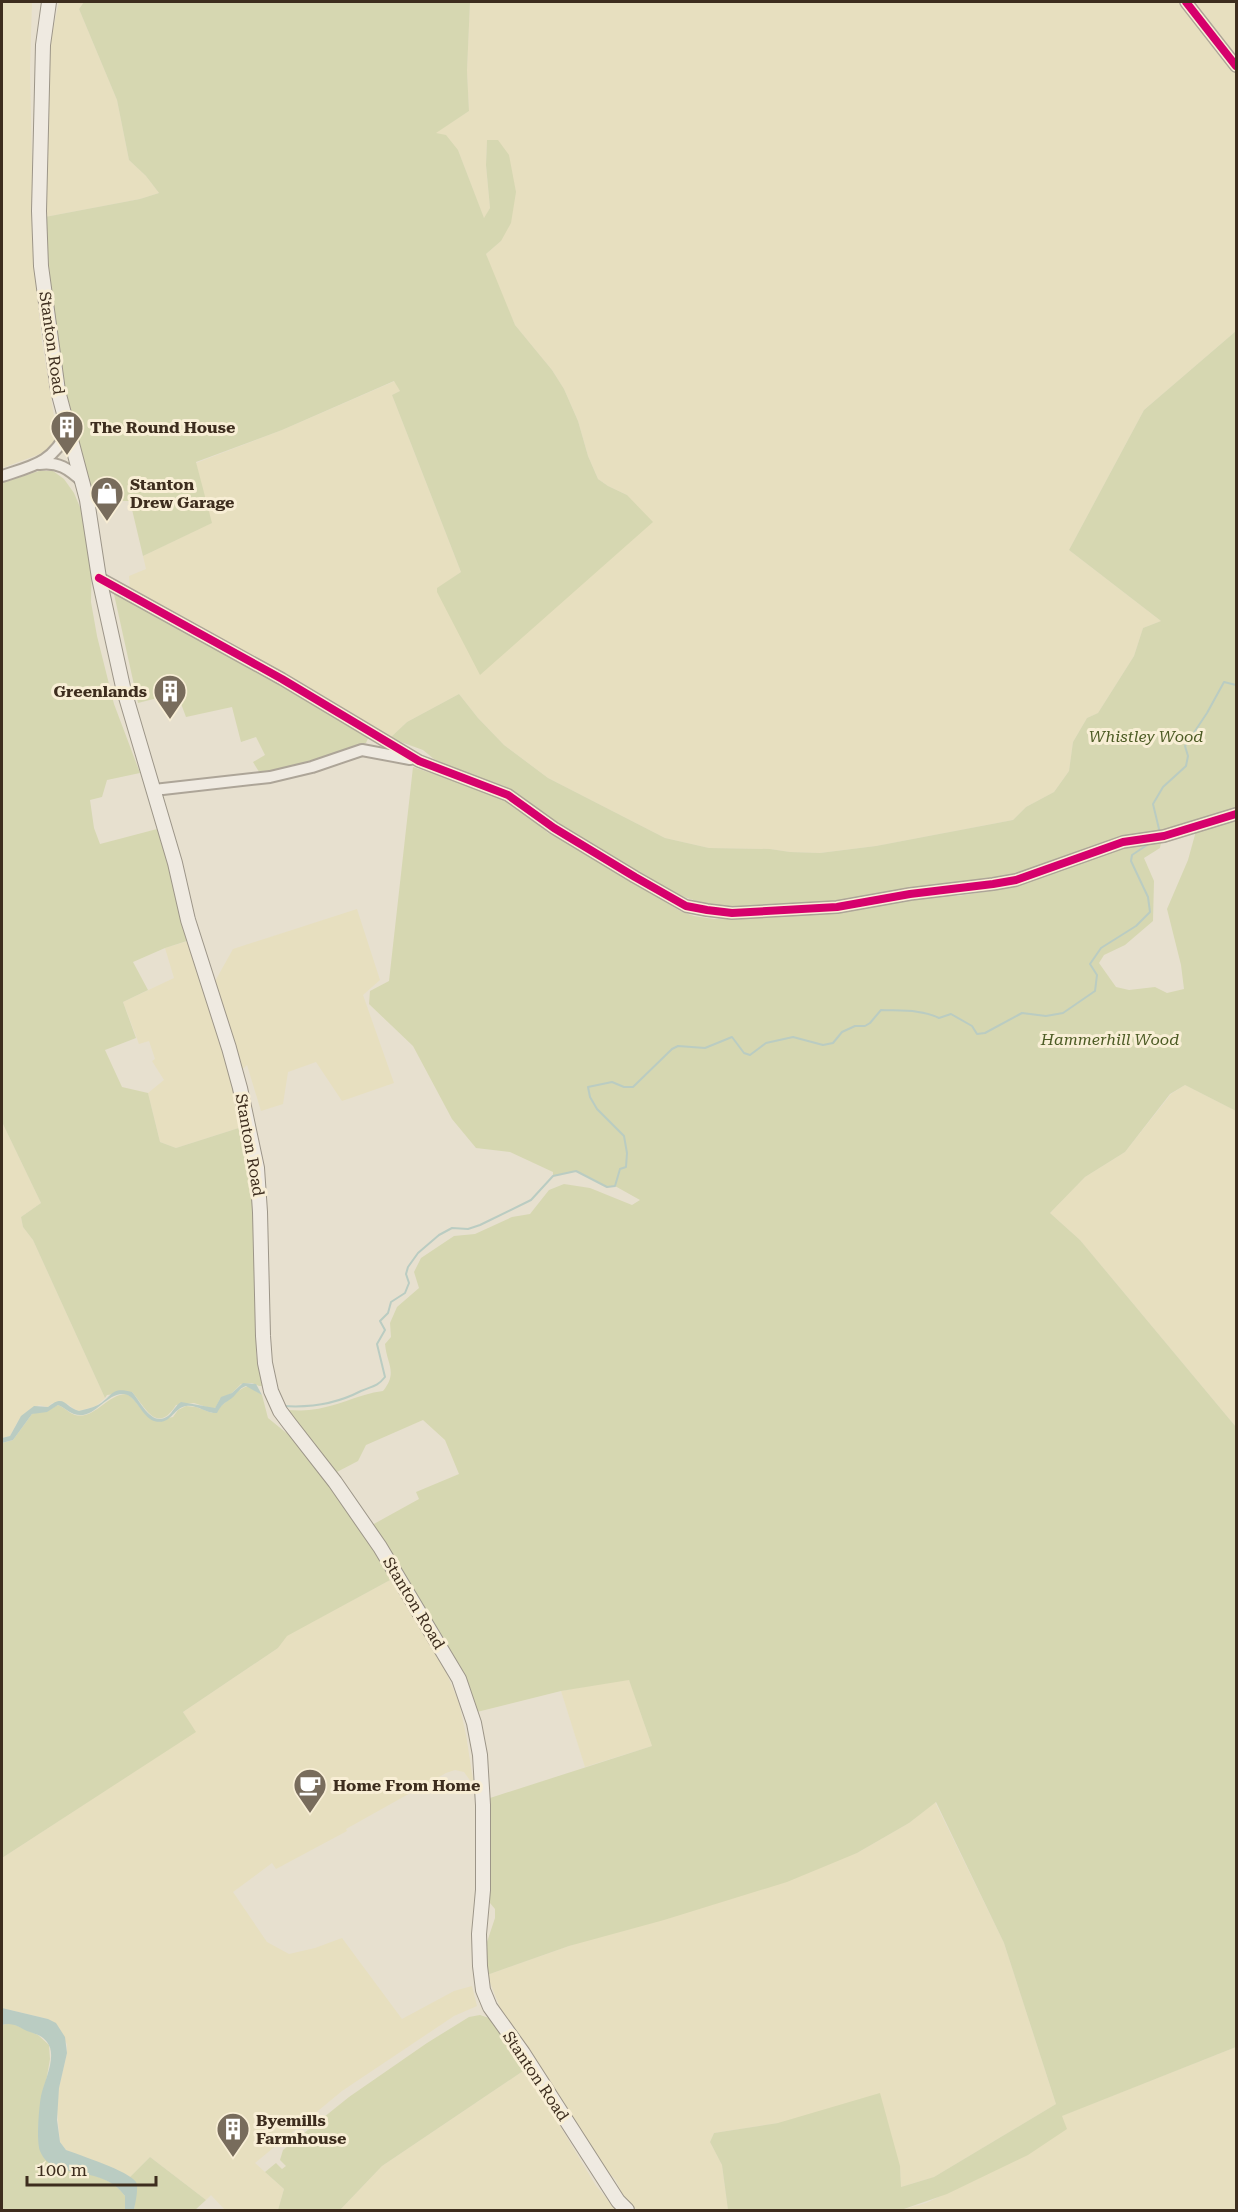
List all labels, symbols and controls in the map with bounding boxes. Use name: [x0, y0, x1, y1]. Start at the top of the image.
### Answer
street label: Stanton Road: [35, 290, 69, 396]
building icon: The Round House: [49, 409, 85, 456]
place label: The Round House: [90, 418, 235, 437]
shop icon: Stanton Drew Garage: [89, 475, 125, 522]
place label: Stanton Drew Garage: [130, 475, 234, 512]
building icon: Greenlands: [152, 673, 188, 720]
place label: Greenlands: [54, 682, 147, 701]
park label: Whistley Wood: [1089, 727, 1203, 746]
park label: Hammerhill Wood: [1040, 1030, 1179, 1049]
street label: Stanton Road: [232, 1092, 268, 1198]
street label: Stanton Road: [379, 1553, 449, 1653]
cafe icon: Home From Home: [292, 1767, 328, 1814]
place label: Home From Home: [333, 1776, 480, 1795]
street label: Stanton Road: [499, 2028, 573, 2124]
building icon: Byemills Farmhouse: [215, 2111, 251, 2158]
place label: Byemills Farmhouse: [256, 2111, 346, 2148]
scale bar: [27, 2149, 156, 2187]
text: 100 m: [36, 2159, 87, 2180]

